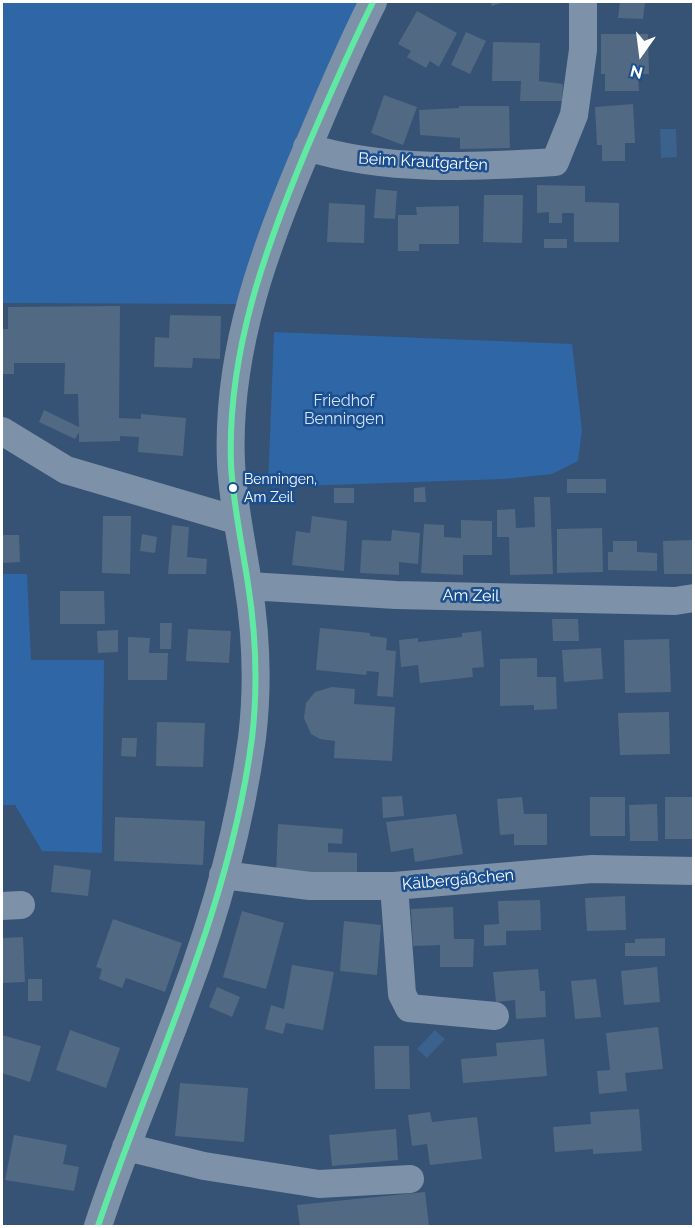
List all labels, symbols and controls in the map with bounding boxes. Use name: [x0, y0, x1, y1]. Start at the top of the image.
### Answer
north arrow: [611, 24, 671, 84]
text: N: [628, 61, 645, 83]
street label: Beim Krautgarten: [358, 149, 488, 175]
park label: Friedhof Benningen: [304, 391, 384, 429]
place label: Benningen, Am Zeil: [244, 472, 317, 504]
marker: Benningen, Am Zeil: [227, 482, 239, 494]
street label: Am Zeil: [443, 586, 499, 606]
street label: Kälbergäßchen: [401, 866, 515, 894]

